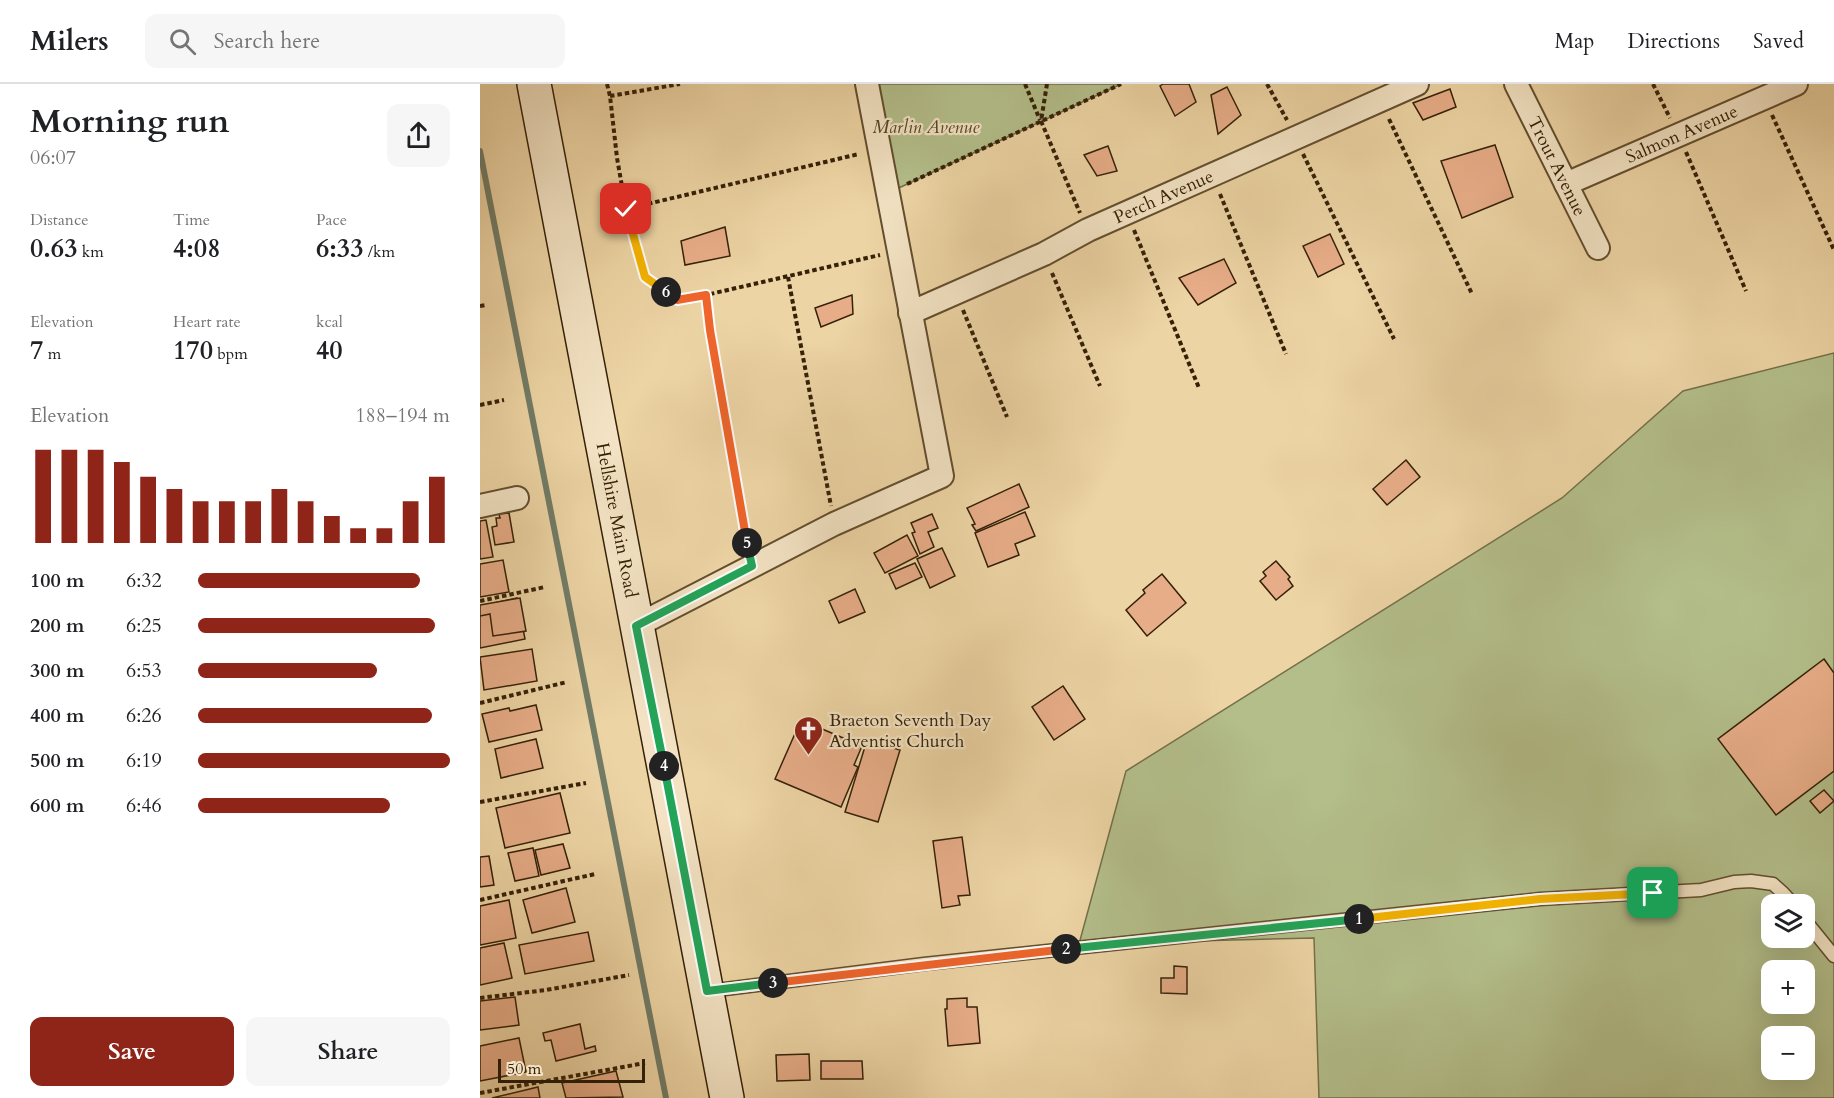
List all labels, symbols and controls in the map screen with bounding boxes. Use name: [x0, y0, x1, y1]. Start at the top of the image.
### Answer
search box: [145, 14, 565, 68]
text: Milers: [30, 22, 109, 60]
icon: search: [166, 25, 199, 58]
text: Search here: [214, 26, 320, 56]
text: Map: [1554, 27, 1594, 56]
text: Directions: [1627, 27, 1720, 56]
text: Saved: [1753, 27, 1804, 56]
text: Morning run: [30, 99, 230, 144]
street label: Salmon Avenue: [1622, 99, 1742, 170]
button: share: [387, 104, 450, 167]
street label: Trout Avenue: [1521, 112, 1592, 221]
park label: Marlin Avenue: [872, 115, 981, 140]
text: 06:07: [30, 144, 76, 171]
street label: Perch Avenue: [1110, 164, 1217, 230]
pin: [600, 183, 651, 234]
icon: check: [609, 192, 642, 225]
text: Distance: [30, 209, 88, 231]
text: Time: [173, 209, 210, 231]
text: Pace: [316, 209, 347, 231]
text: 0.63: [30, 231, 78, 266]
text: 4:08: [173, 231, 221, 266]
text: 6:33: [316, 231, 364, 266]
text: km: [78, 241, 104, 263]
text: /km: [364, 241, 395, 263]
pin: 6: [651, 277, 681, 307]
text: 6: [662, 281, 670, 303]
text: Elevation: [30, 311, 94, 333]
text: Heart rate: [173, 311, 241, 333]
text: kcal: [316, 311, 343, 333]
text: 7: [30, 333, 43, 368]
text: 170: [173, 333, 213, 368]
text: 40: [316, 333, 343, 368]
text: m: [43, 343, 61, 365]
text: bpm: [213, 343, 248, 365]
text: Elevation: [30, 402, 109, 429]
text: 188–194 m: [355, 402, 450, 429]
street label: Hellshire Main Road: [590, 441, 644, 600]
pin: 5: [732, 528, 762, 558]
text: 5: [743, 532, 751, 554]
text: 100 m: [30, 567, 85, 594]
text: 6:32: [126, 567, 162, 594]
text: 200 m: [30, 612, 85, 639]
text: 6:25: [126, 612, 162, 639]
text: 300 m: [30, 657, 85, 684]
text: 6:53: [126, 657, 162, 684]
text: 400 m: [30, 702, 85, 729]
text: 6:26: [126, 702, 162, 729]
place label: Braeton Seventh Day Adventist Church: [829, 708, 992, 754]
church icon: Braeton Seventh Day Adventist Church: [792, 714, 824, 756]
text: 500 m: [30, 747, 85, 774]
text: 6:19: [126, 747, 162, 774]
pin: 4: [649, 751, 679, 781]
text: 4: [660, 755, 668, 777]
text: 600 m: [30, 792, 85, 819]
text: 6:46: [126, 792, 162, 819]
pin: [1627, 867, 1678, 918]
icon: arrive: [1636, 876, 1669, 909]
map controls: [1761, 894, 1815, 1080]
button: layers: [1761, 894, 1815, 948]
pin: 1: [1344, 904, 1374, 934]
text: 1: [1355, 908, 1363, 930]
pin: 2: [1051, 934, 1081, 964]
text: 2: [1062, 938, 1070, 960]
button: +: [1761, 960, 1815, 1014]
pin: 3: [758, 968, 788, 998]
text: 3: [769, 972, 777, 994]
button: Save: [30, 1017, 234, 1086]
button: Share: [246, 1017, 450, 1086]
button: −: [1761, 1026, 1815, 1080]
scale bar: [498, 1056, 645, 1084]
text: 50 m: [507, 1058, 541, 1080]

